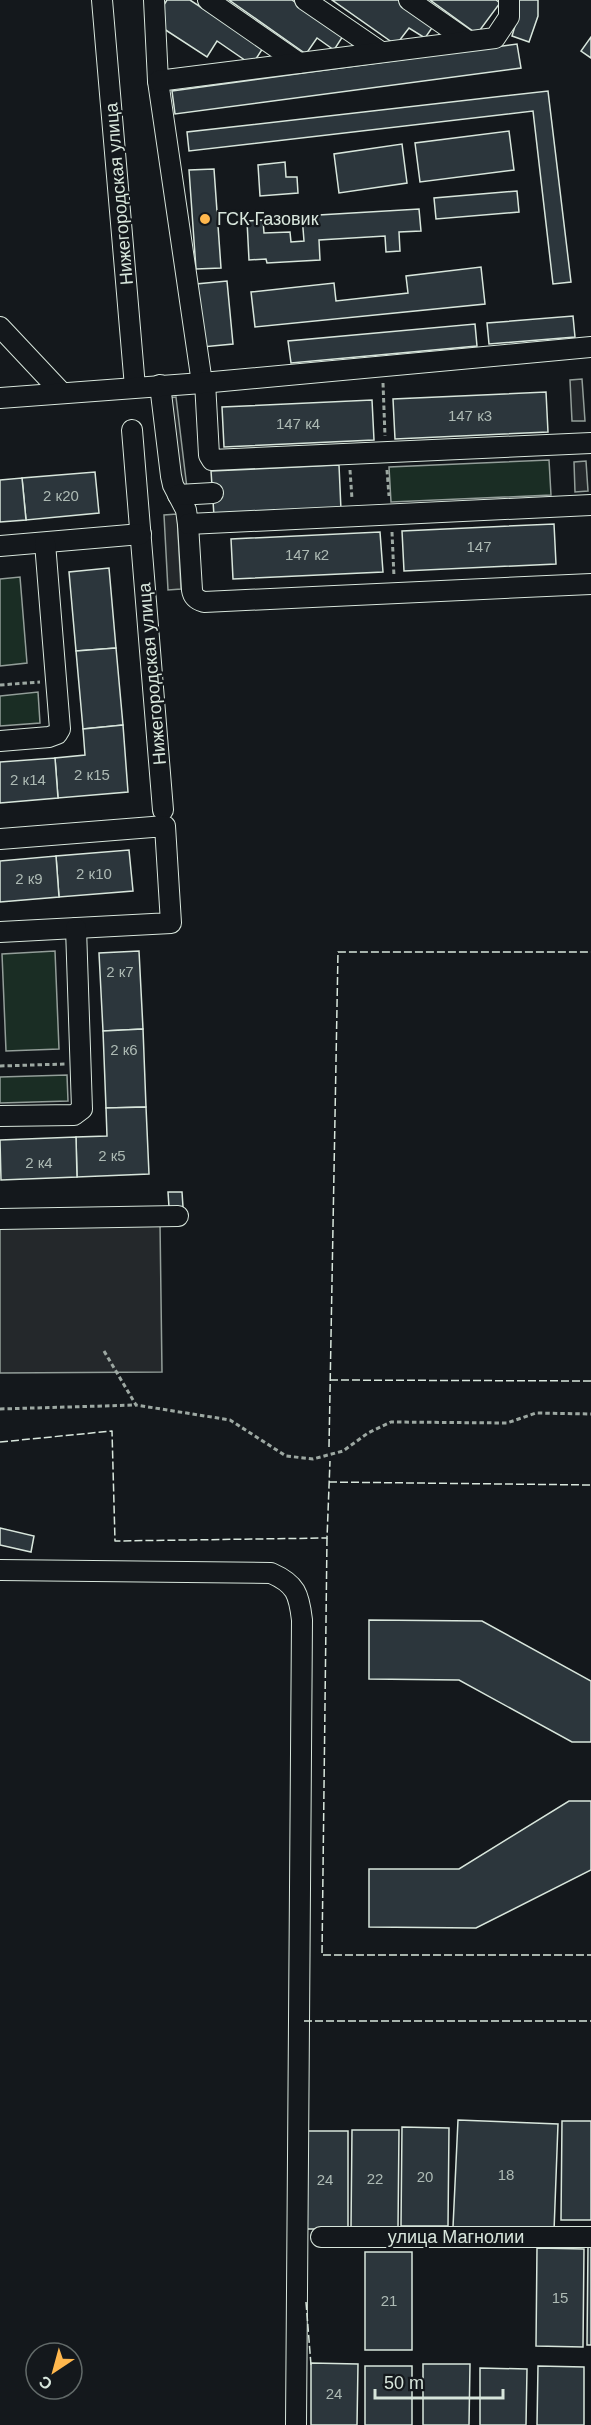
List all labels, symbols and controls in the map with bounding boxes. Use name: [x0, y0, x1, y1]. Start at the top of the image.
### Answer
street label: Нижегородская улица: [101, 101, 137, 286]
place label: ГСК Газовик: [217, 209, 319, 229]
marker: ГСК Газовик: [198, 212, 212, 226]
house number: 147 к3: [448, 407, 492, 424]
house number: 147 к4: [276, 415, 320, 432]
house number: 2 к20: [43, 487, 79, 504]
house number: 147: [466, 538, 492, 555]
house number: 147 к2: [285, 546, 329, 563]
street label: Нижегородская улица: [134, 581, 170, 766]
house number: 2 к15: [74, 766, 110, 783]
house number: 2 к14: [10, 771, 46, 788]
house number: 2 к10: [76, 865, 112, 882]
house number: 2 к9: [15, 870, 43, 887]
house number: 2 к7: [106, 963, 134, 980]
house number: 2 к6: [110, 1041, 138, 1058]
house number: 2 к5: [98, 1147, 126, 1164]
house number: 2 к4: [25, 1154, 53, 1171]
house number: 18: [498, 2166, 514, 2183]
house number: 20: [417, 2168, 433, 2185]
house number: 22: [367, 2170, 383, 2187]
house number: 24: [317, 2171, 333, 2188]
street label: улица Магнолии: [388, 2227, 524, 2247]
house number: 15: [552, 2289, 568, 2306]
house number: 21: [381, 2292, 397, 2309]
north arrow: [24, 2341, 84, 2401]
scale bar: [375, 2362, 502, 2400]
text: С: [35, 2372, 55, 2393]
text: 50 m: [384, 2373, 424, 2393]
house number: 24: [326, 2385, 342, 2402]

